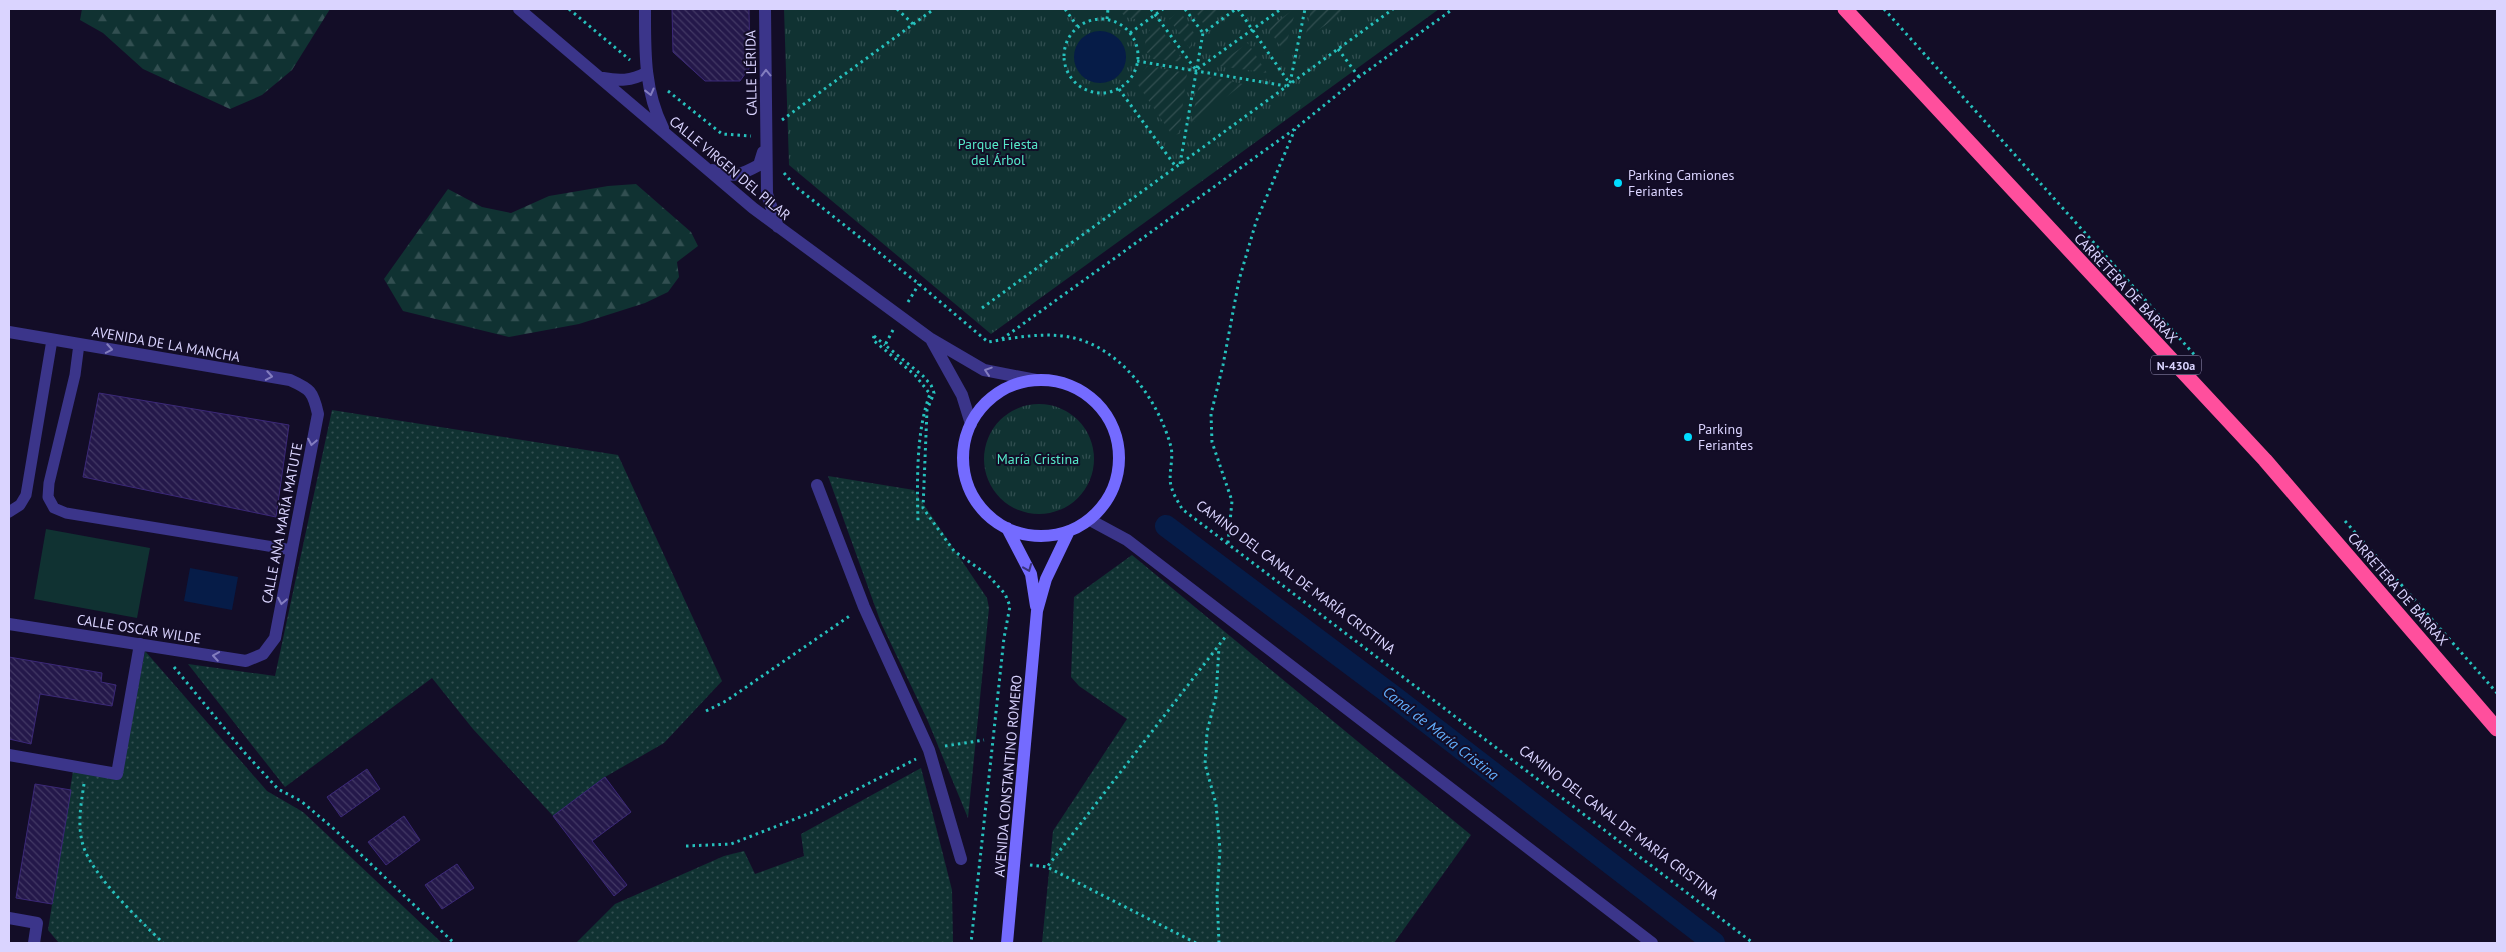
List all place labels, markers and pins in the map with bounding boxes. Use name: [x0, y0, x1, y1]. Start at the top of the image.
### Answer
place label: Parking Camiones Feriantes: [1628, 166, 1735, 200]
marker: Parking Camiones Feriantes: [1612, 177, 1624, 189]
place label: Parking Feriantes: [1698, 420, 1753, 454]
marker: Parking Feriantes: [1682, 431, 1694, 443]

